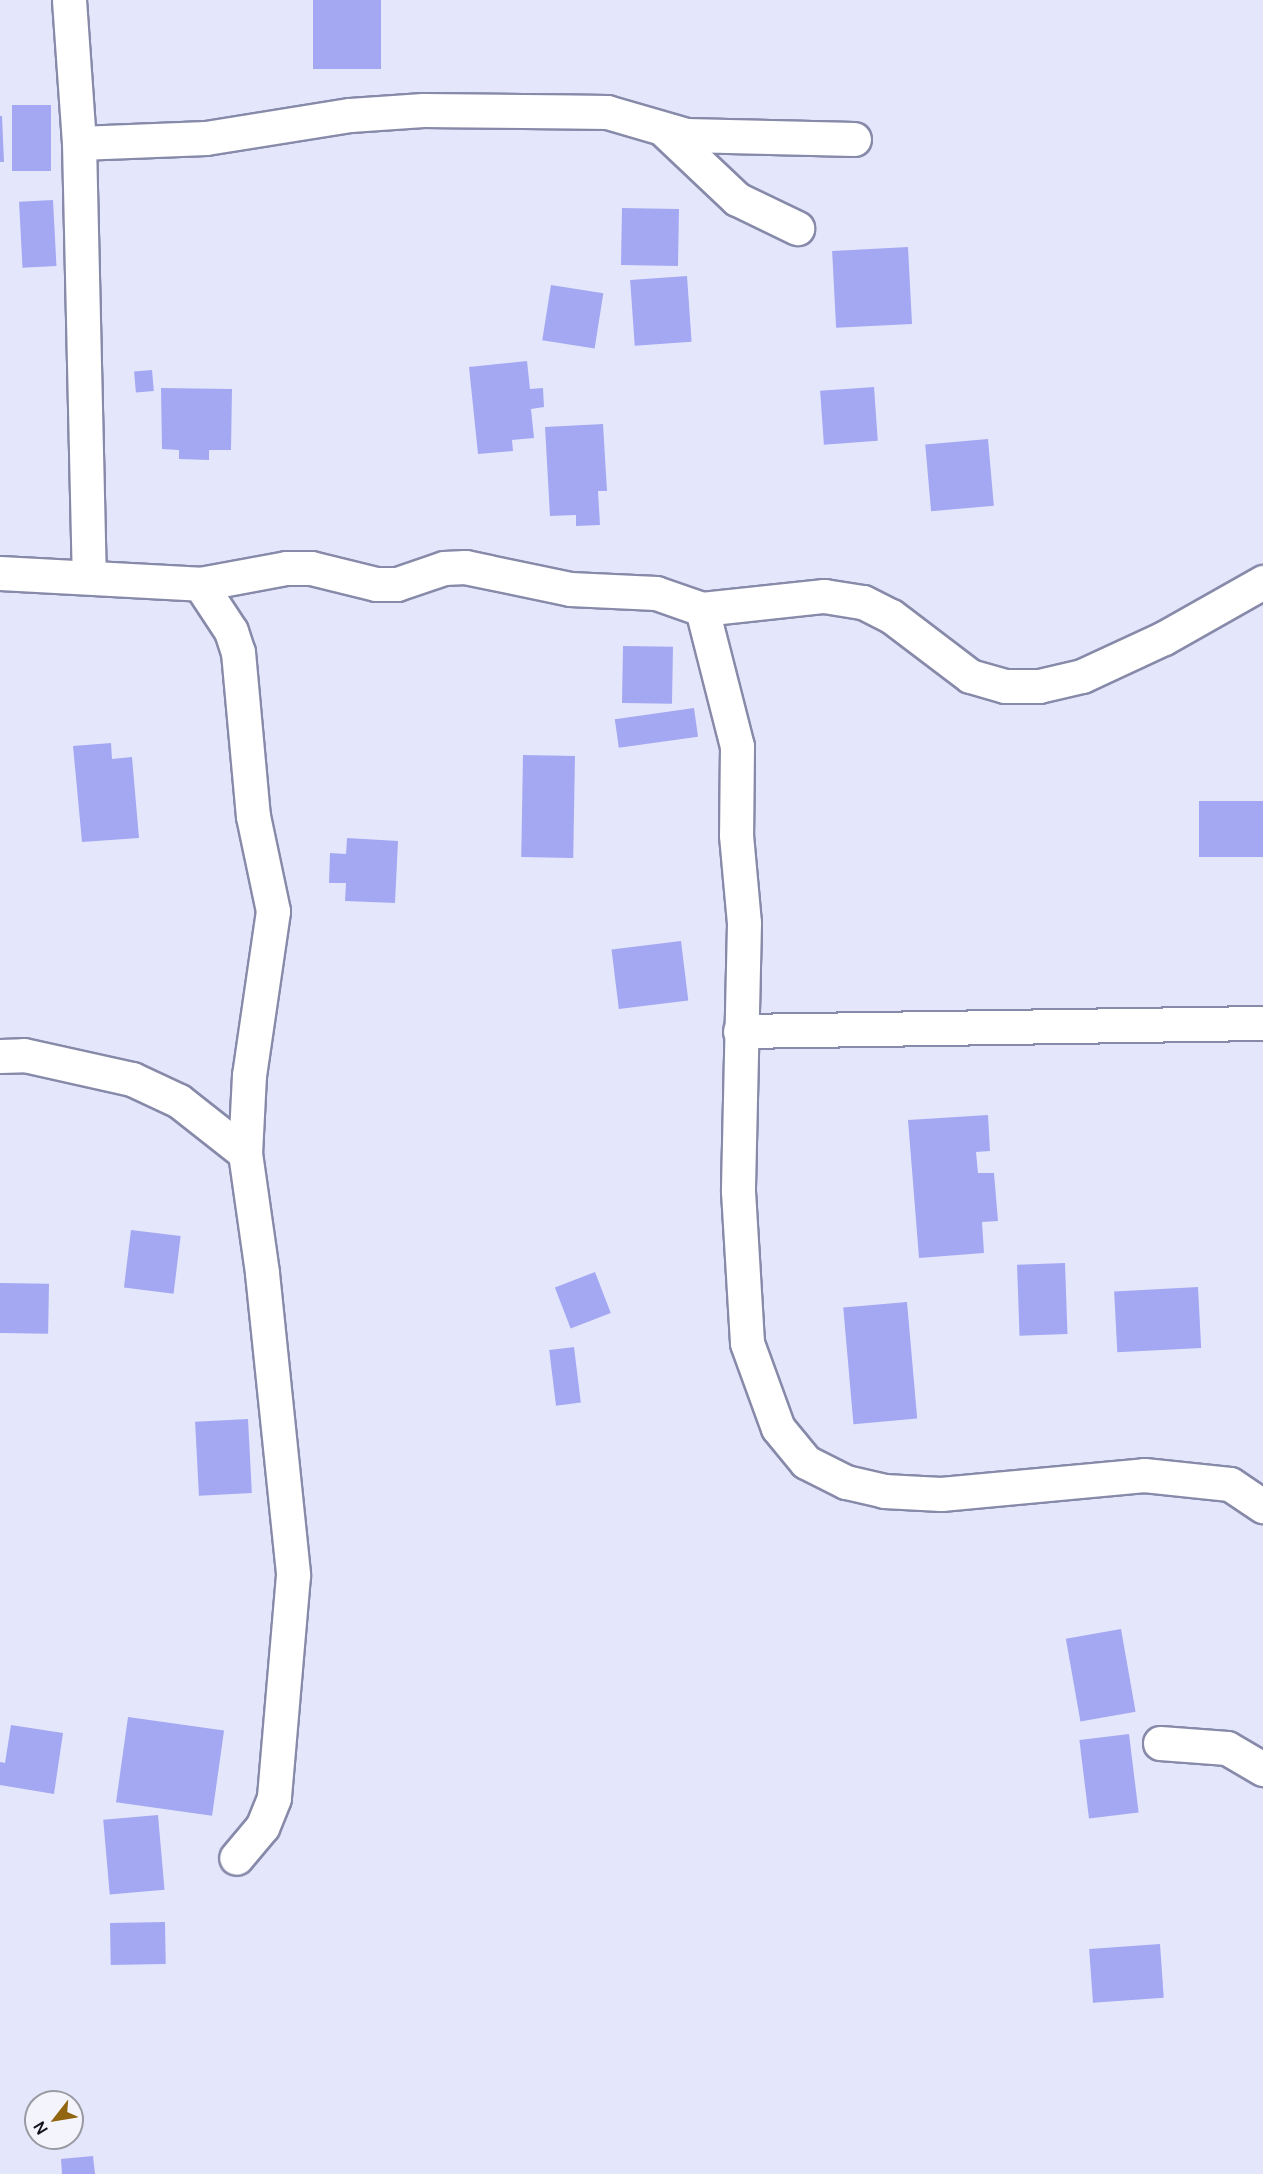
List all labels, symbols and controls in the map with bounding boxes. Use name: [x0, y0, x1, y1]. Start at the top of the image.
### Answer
north arrow: [24, 2090, 84, 2150]
text: N: [28, 2118, 53, 2139]

